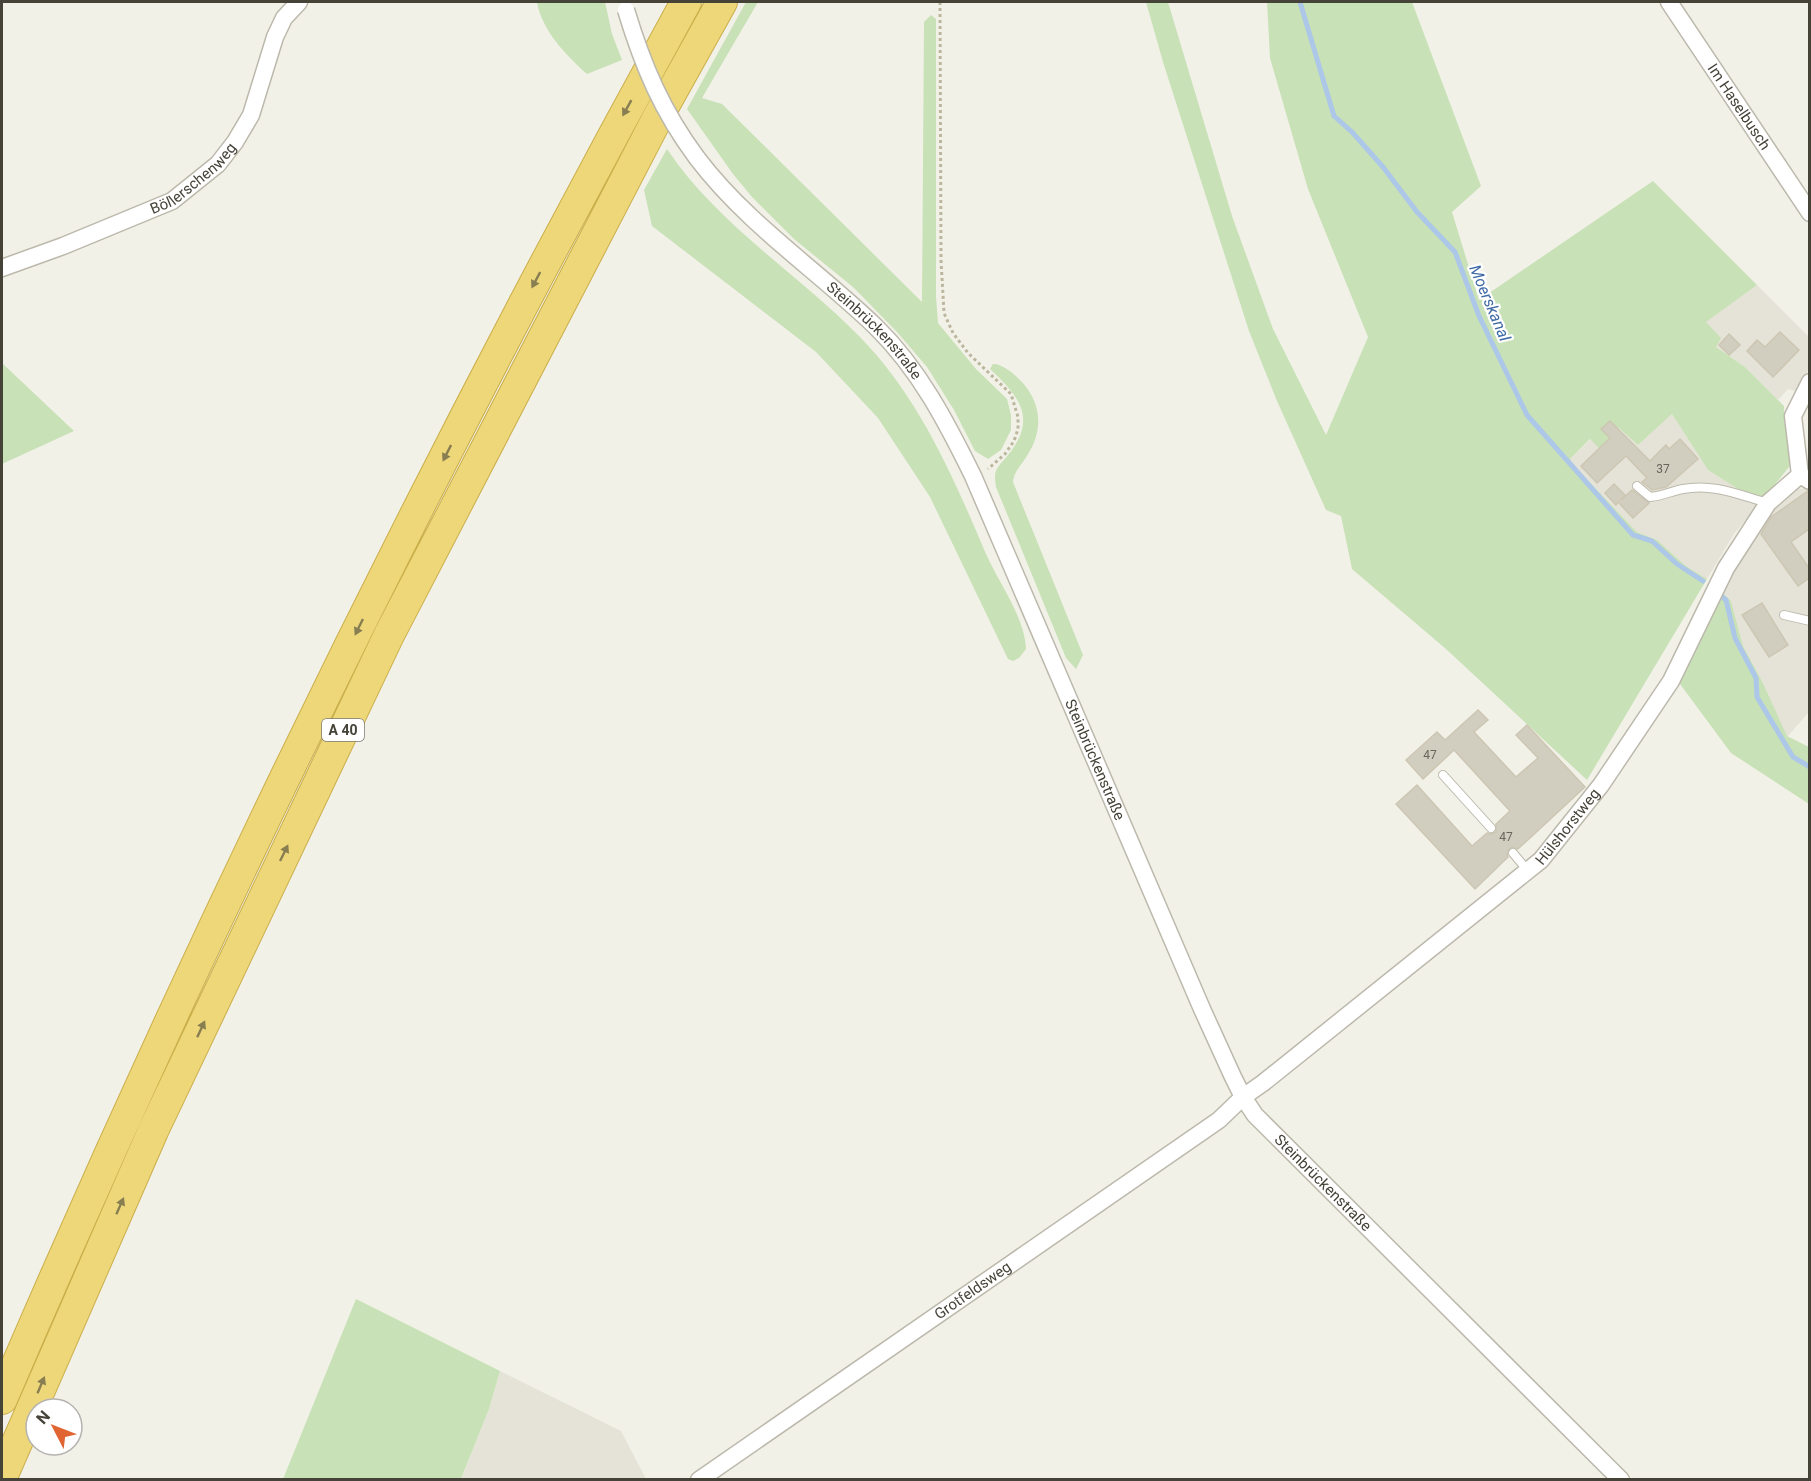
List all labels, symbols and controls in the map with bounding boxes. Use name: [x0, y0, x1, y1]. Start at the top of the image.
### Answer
street label: Im Haselbusch: [1704, 60, 1774, 153]
one-way arrow: [622, 100, 632, 117]
street label: Böllerschenweg: [147, 139, 240, 218]
water label: Moerskanal: [1465, 262, 1515, 344]
one-way arrow: [531, 272, 541, 289]
street label: Steinbrückenstraße: [823, 278, 926, 383]
one-way arrow: [442, 445, 451, 462]
house number: 37: [1656, 462, 1670, 476]
one-way arrow: [354, 619, 363, 636]
street label: Steinbrückenstraße: [1061, 697, 1129, 823]
road number: A 40: [322, 719, 364, 741]
house number: 47: [1423, 748, 1437, 762]
street label: Hülshorstweg: [1532, 785, 1604, 869]
house number: 47: [1499, 830, 1513, 844]
one-way arrow: [280, 844, 289, 861]
one-way arrow: [196, 1021, 205, 1038]
street label: Steinbrückenstraße: [1271, 1131, 1375, 1235]
one-way arrow: [115, 1198, 124, 1215]
street label: Grotfeldsweg: [931, 1258, 1015, 1323]
one-way arrow: [37, 1376, 46, 1394]
north arrow: [24, 1397, 84, 1457]
text: N: [32, 1407, 54, 1428]

